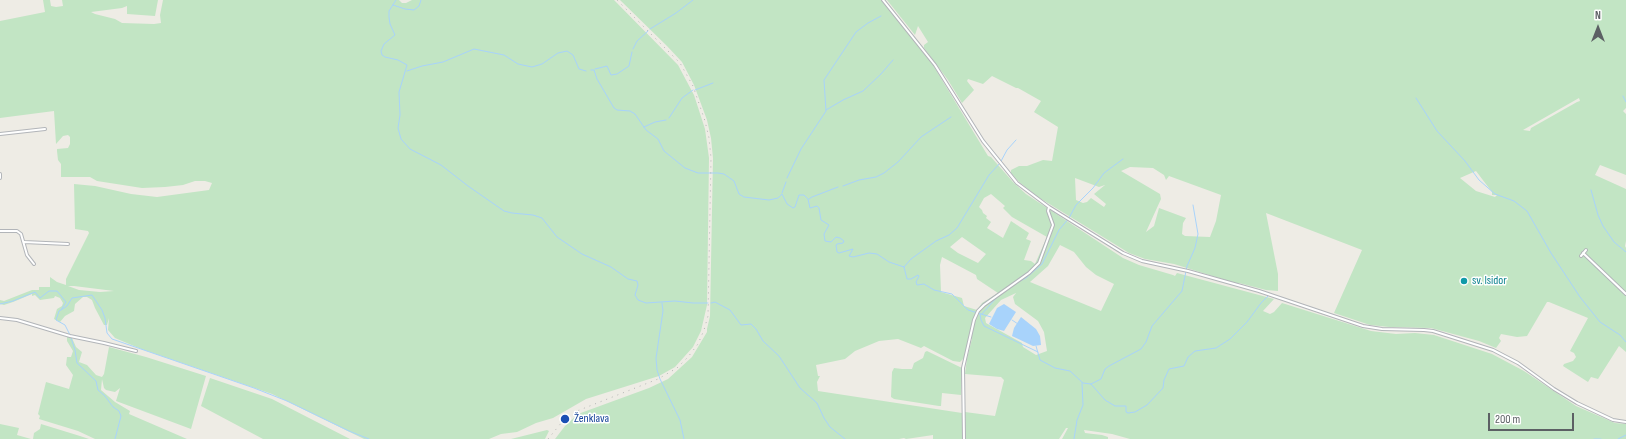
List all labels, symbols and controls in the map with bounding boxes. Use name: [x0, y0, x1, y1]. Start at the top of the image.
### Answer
north arrow: [1578, 8, 1618, 48]
text: N: [1595, 9, 1601, 22]
place label: sv. Isidor: [1472, 274, 1507, 288]
marker: sv. Isidor: [1459, 276, 1469, 286]
scale bar: [1490, 405, 1576, 431]
place label: Ženklava: [574, 412, 609, 426]
text: 200 m: [1495, 412, 1520, 427]
marker: Ženklava: [559, 413, 571, 425]

